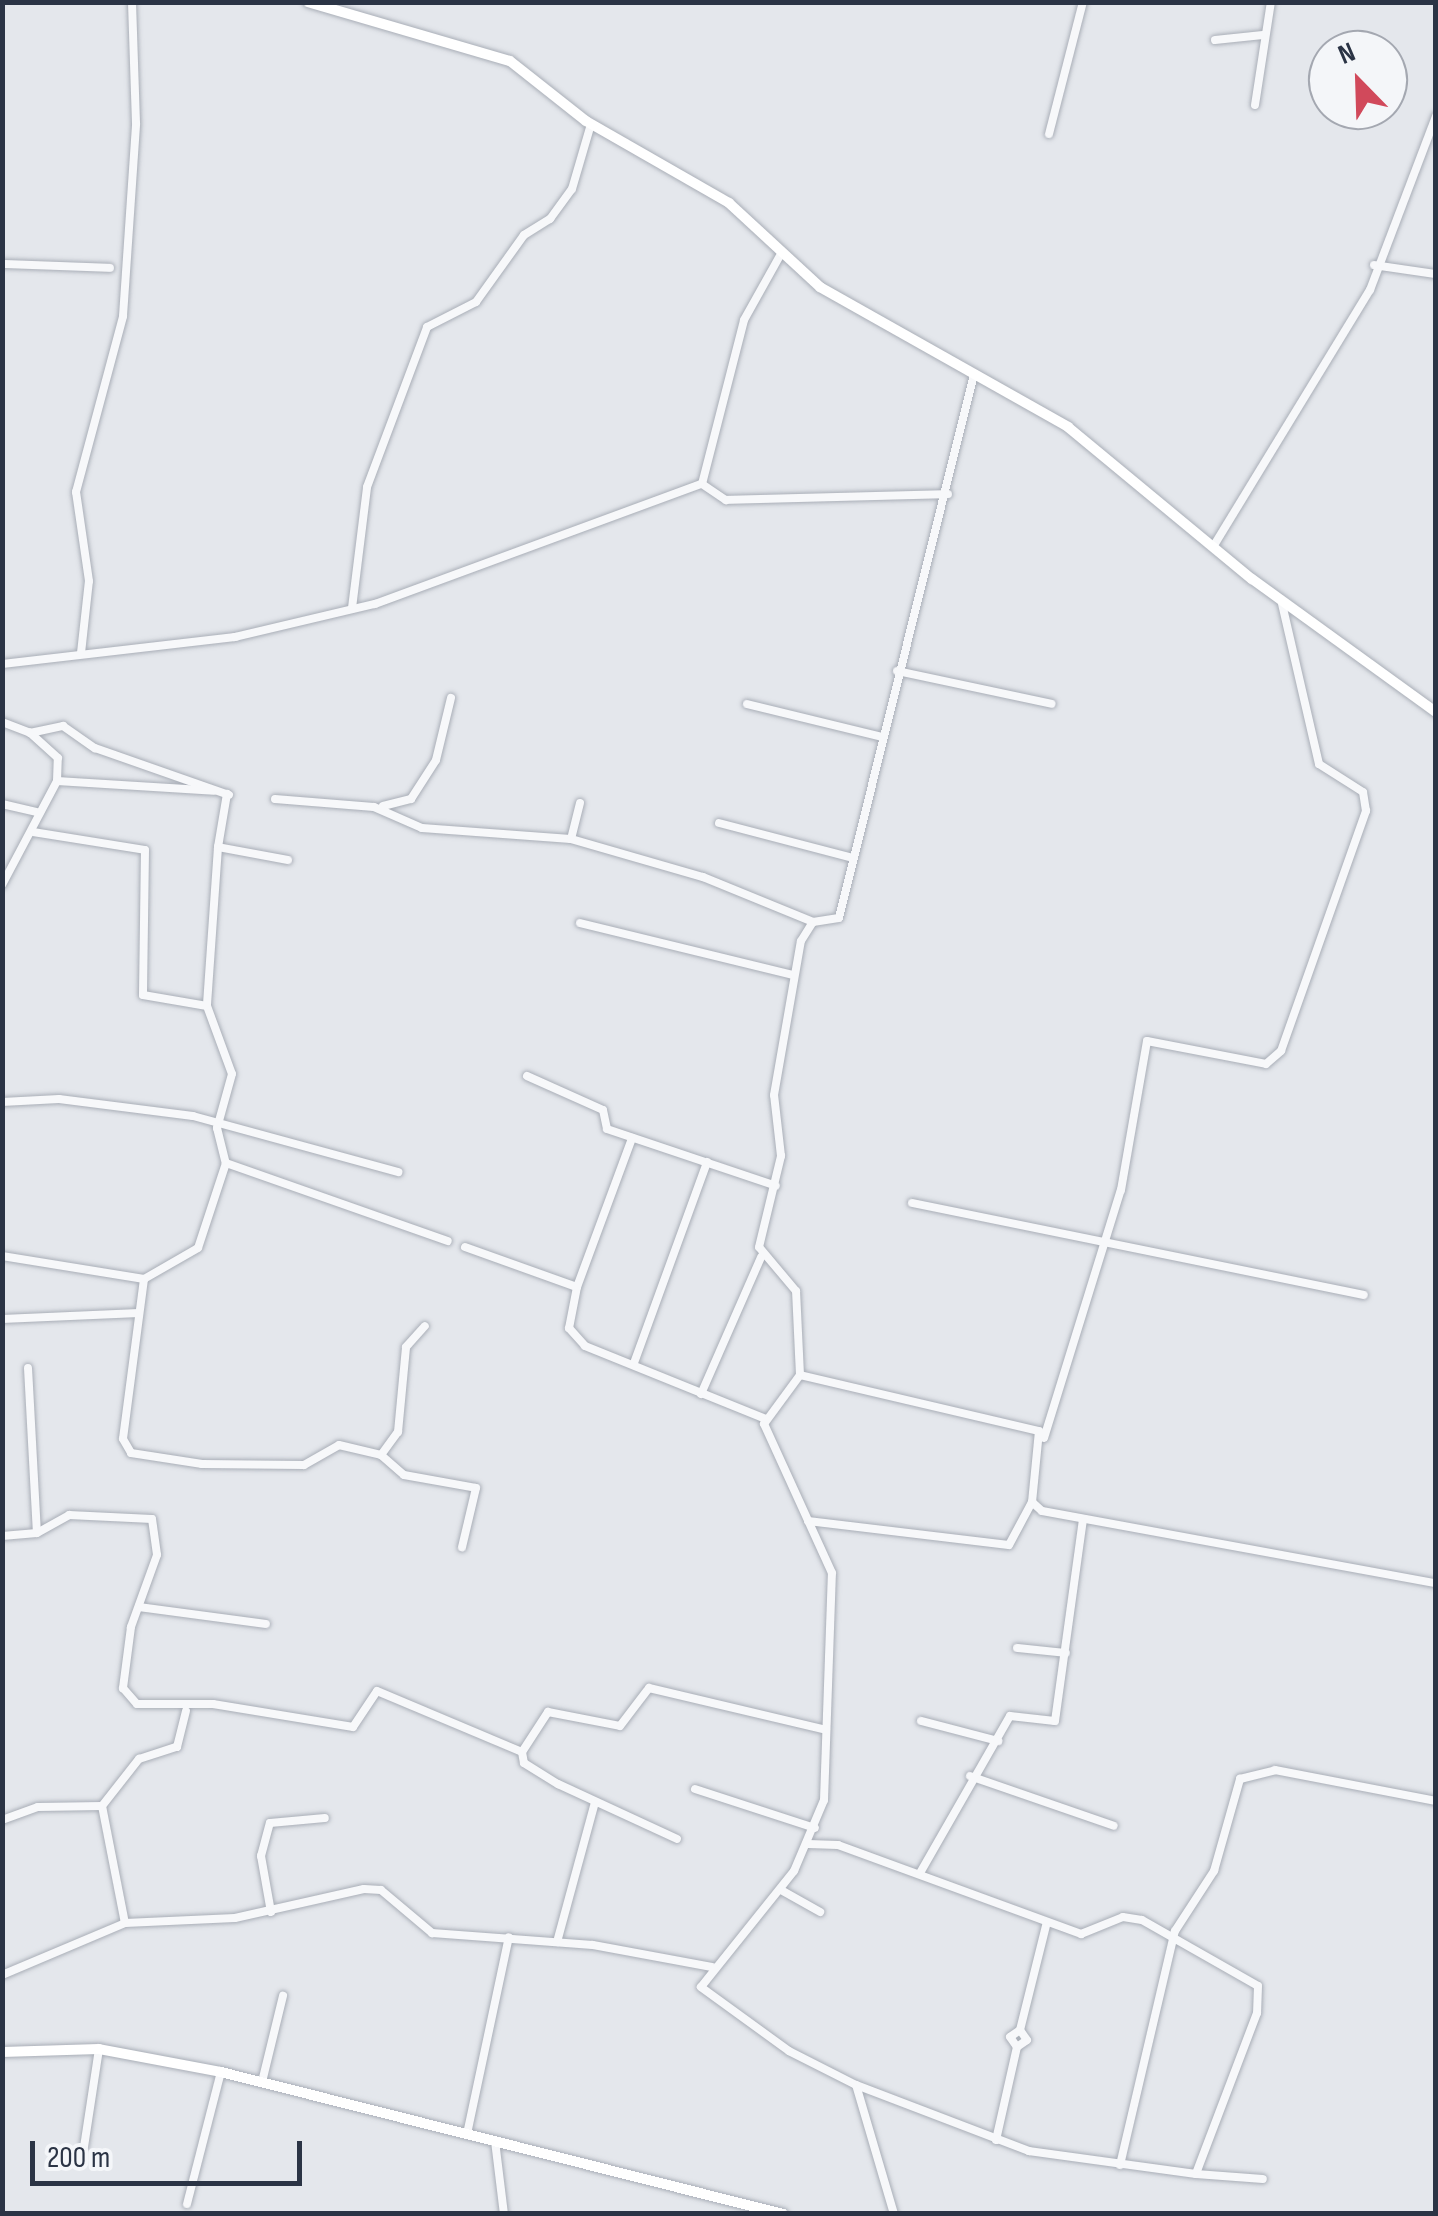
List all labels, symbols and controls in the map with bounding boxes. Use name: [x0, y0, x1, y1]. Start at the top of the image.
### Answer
north arrow: [1308, 30, 1408, 130]
text: N: [1334, 36, 1360, 72]
scale bar: [35, 2121, 308, 2183]
text: 200 m: [47, 2140, 110, 2176]

